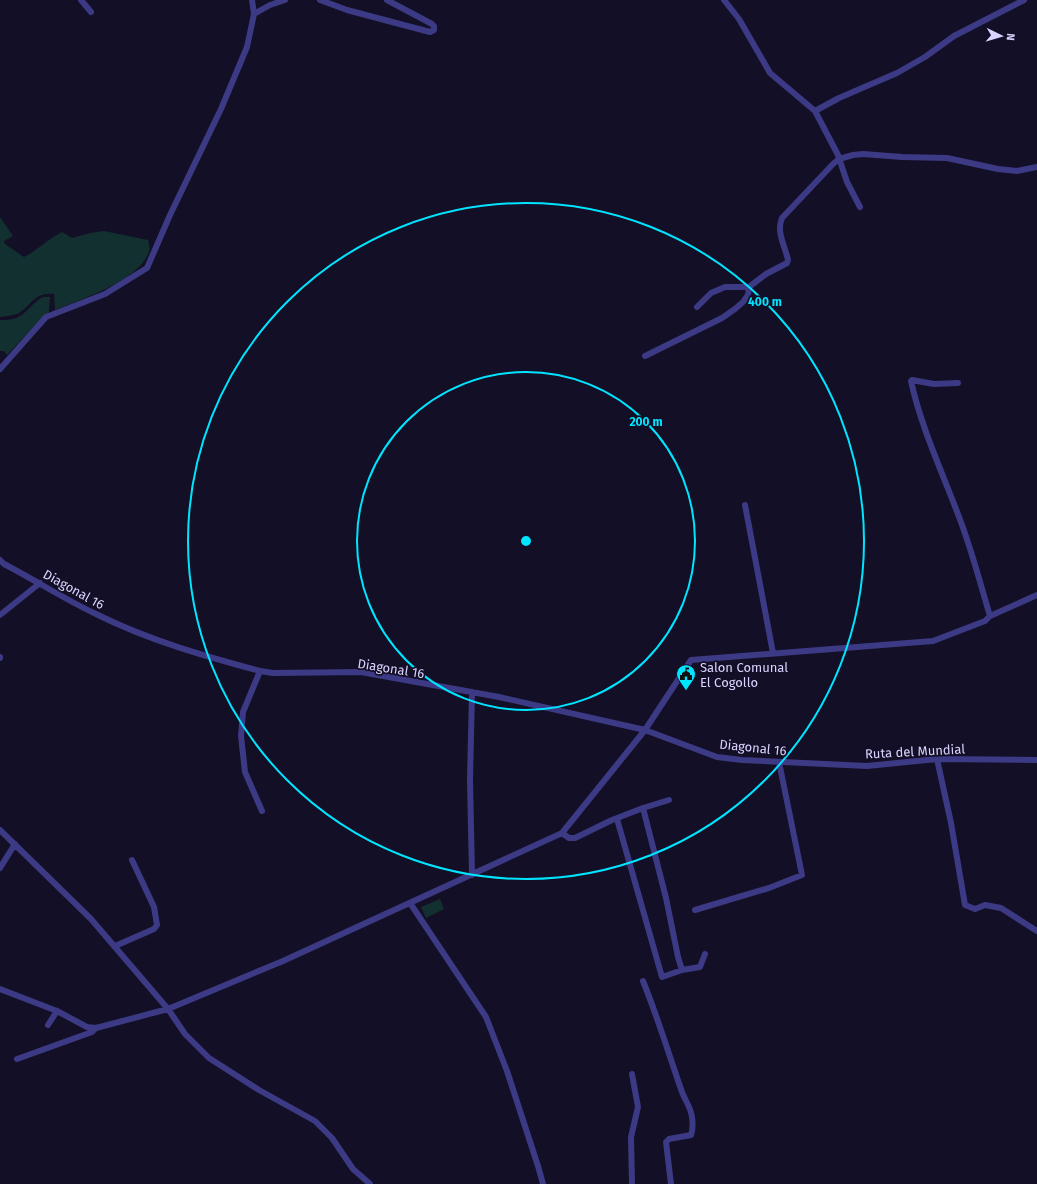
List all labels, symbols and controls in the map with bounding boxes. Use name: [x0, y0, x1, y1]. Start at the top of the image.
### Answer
north arrow: [981, 16, 1021, 56]
text: N: [1004, 33, 1017, 41]
text: 400 m: [748, 295, 782, 309]
text: 200 m: [629, 415, 663, 429]
centre of rings: [519, 534, 533, 548]
street label: Diagonal 16: [41, 567, 107, 612]
street label: Diagonal 16: [356, 656, 425, 681]
place label: Salon Comunal El Cogollo: [700, 660, 788, 690]
public building icon: Salon Comunal El Cogollo: [675, 663, 697, 691]
street label: Diagonal 16: [719, 737, 787, 758]
street label: Ruta del Mundial: [865, 741, 966, 762]

